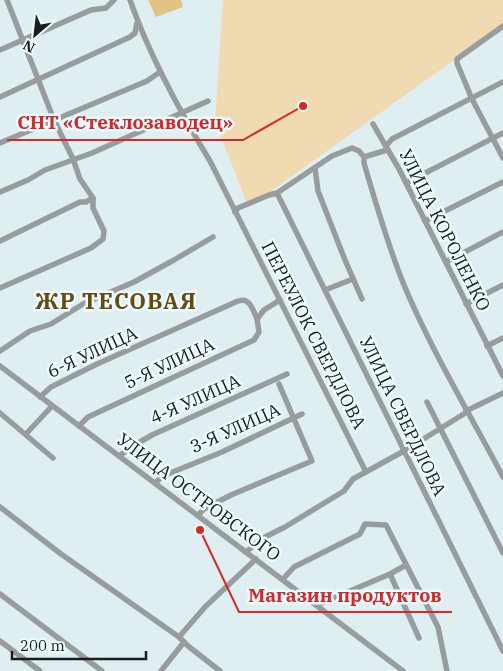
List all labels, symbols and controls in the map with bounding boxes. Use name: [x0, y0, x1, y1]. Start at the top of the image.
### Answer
north arrow: [10, 10, 60, 60]
text: N: [20, 36, 38, 57]
callout: СНТ «Стеклозаводец»: [7, 106, 243, 140]
text: СНТ «Стеклозаводец»: [17, 110, 233, 134]
street label: УЛИЦА КОРОЛЕНКО: [394, 145, 496, 315]
street label: ПЕРЕУЛОК СВЕРДЛОВА: [257, 237, 372, 433]
district label: ЖР ТЕСОВАЯ: [35, 286, 197, 315]
street label: 6-Я УЛИЦА: [43, 321, 141, 383]
street label: 5-Я УЛИЦА: [120, 332, 218, 394]
street label: УЛИЦА СВЕРДЛОВА: [354, 332, 452, 500]
street label: 4-Я УЛИЦА: [146, 369, 244, 429]
street label: 3-Я УЛИЦА: [186, 398, 284, 458]
street label: УЛИЦА ОСТРОВСКОГО: [113, 428, 285, 566]
callout: Магазин продуктов: [239, 578, 452, 612]
text: Магазин продуктов: [248, 583, 442, 607]
scale bar: [12, 628, 146, 660]
text: 200 m: [20, 636, 65, 655]

